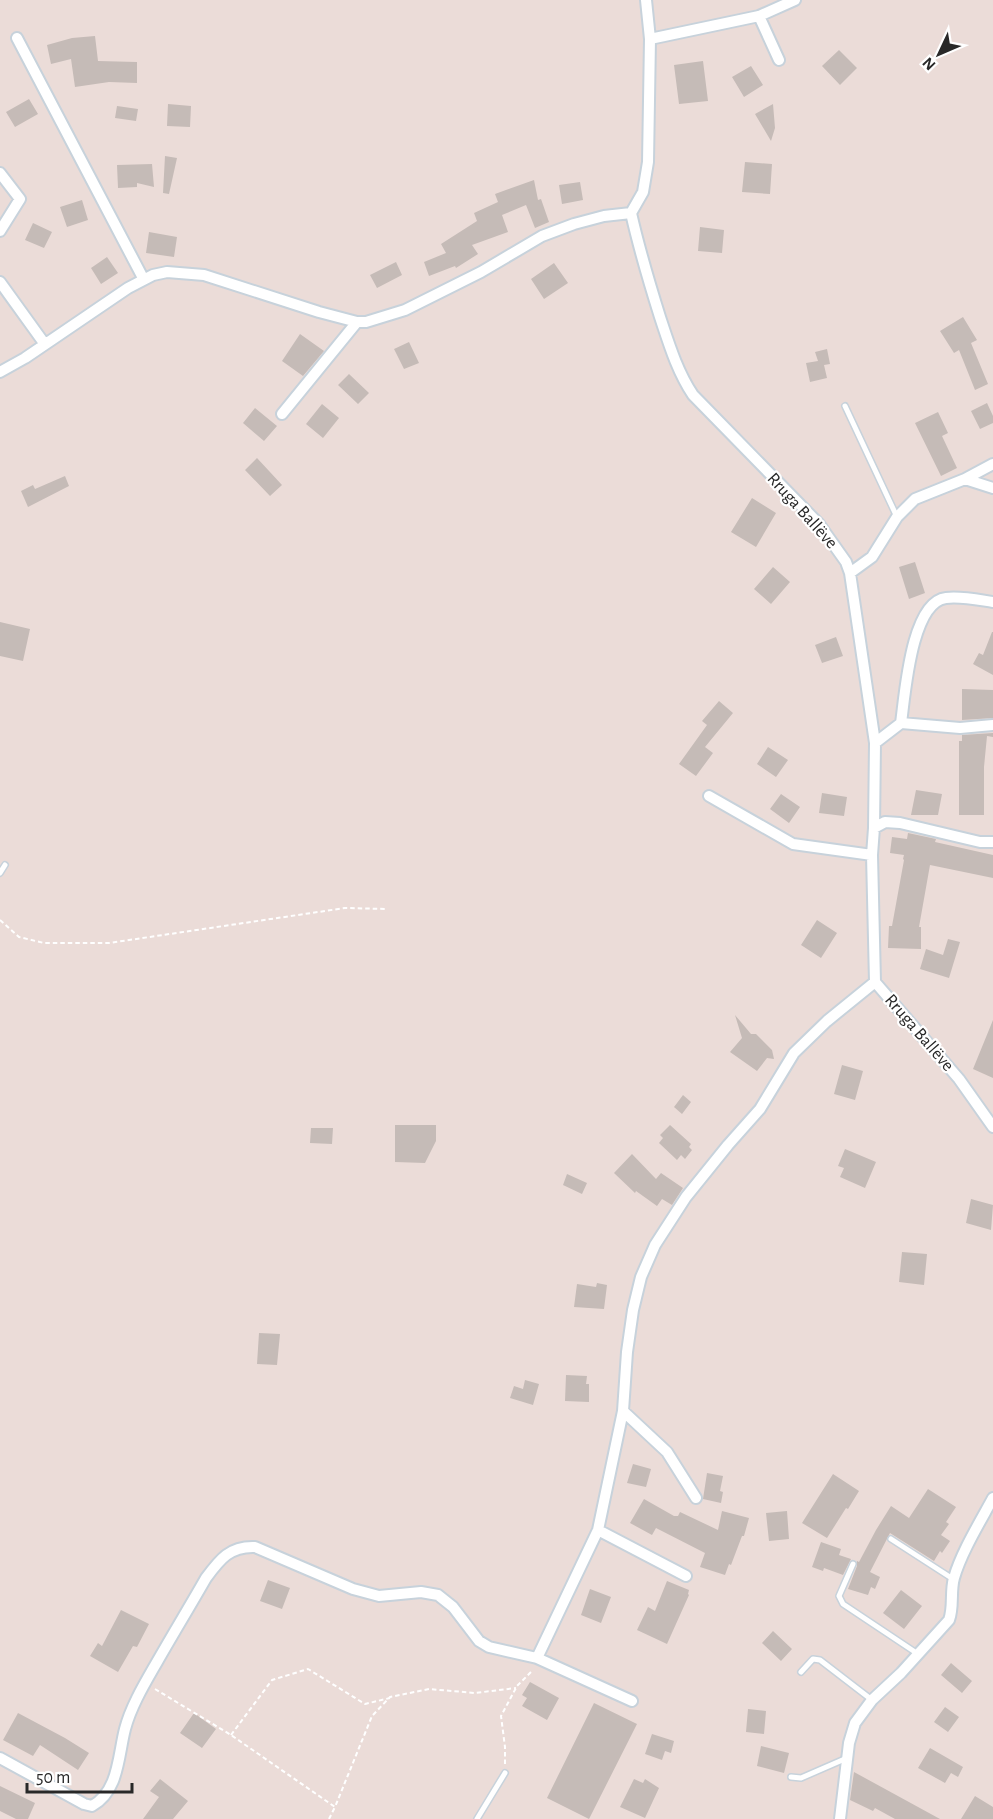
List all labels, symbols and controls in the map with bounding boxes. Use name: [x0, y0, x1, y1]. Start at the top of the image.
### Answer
north arrow: [909, 24, 969, 84]
text: N: [919, 54, 939, 73]
street label: Rruga Ballëve: [763, 470, 841, 552]
street label: Rruga Ballëve: [881, 991, 957, 1075]
scale bar: [27, 1756, 132, 1794]
text: 50 m: [36, 1769, 70, 1787]

